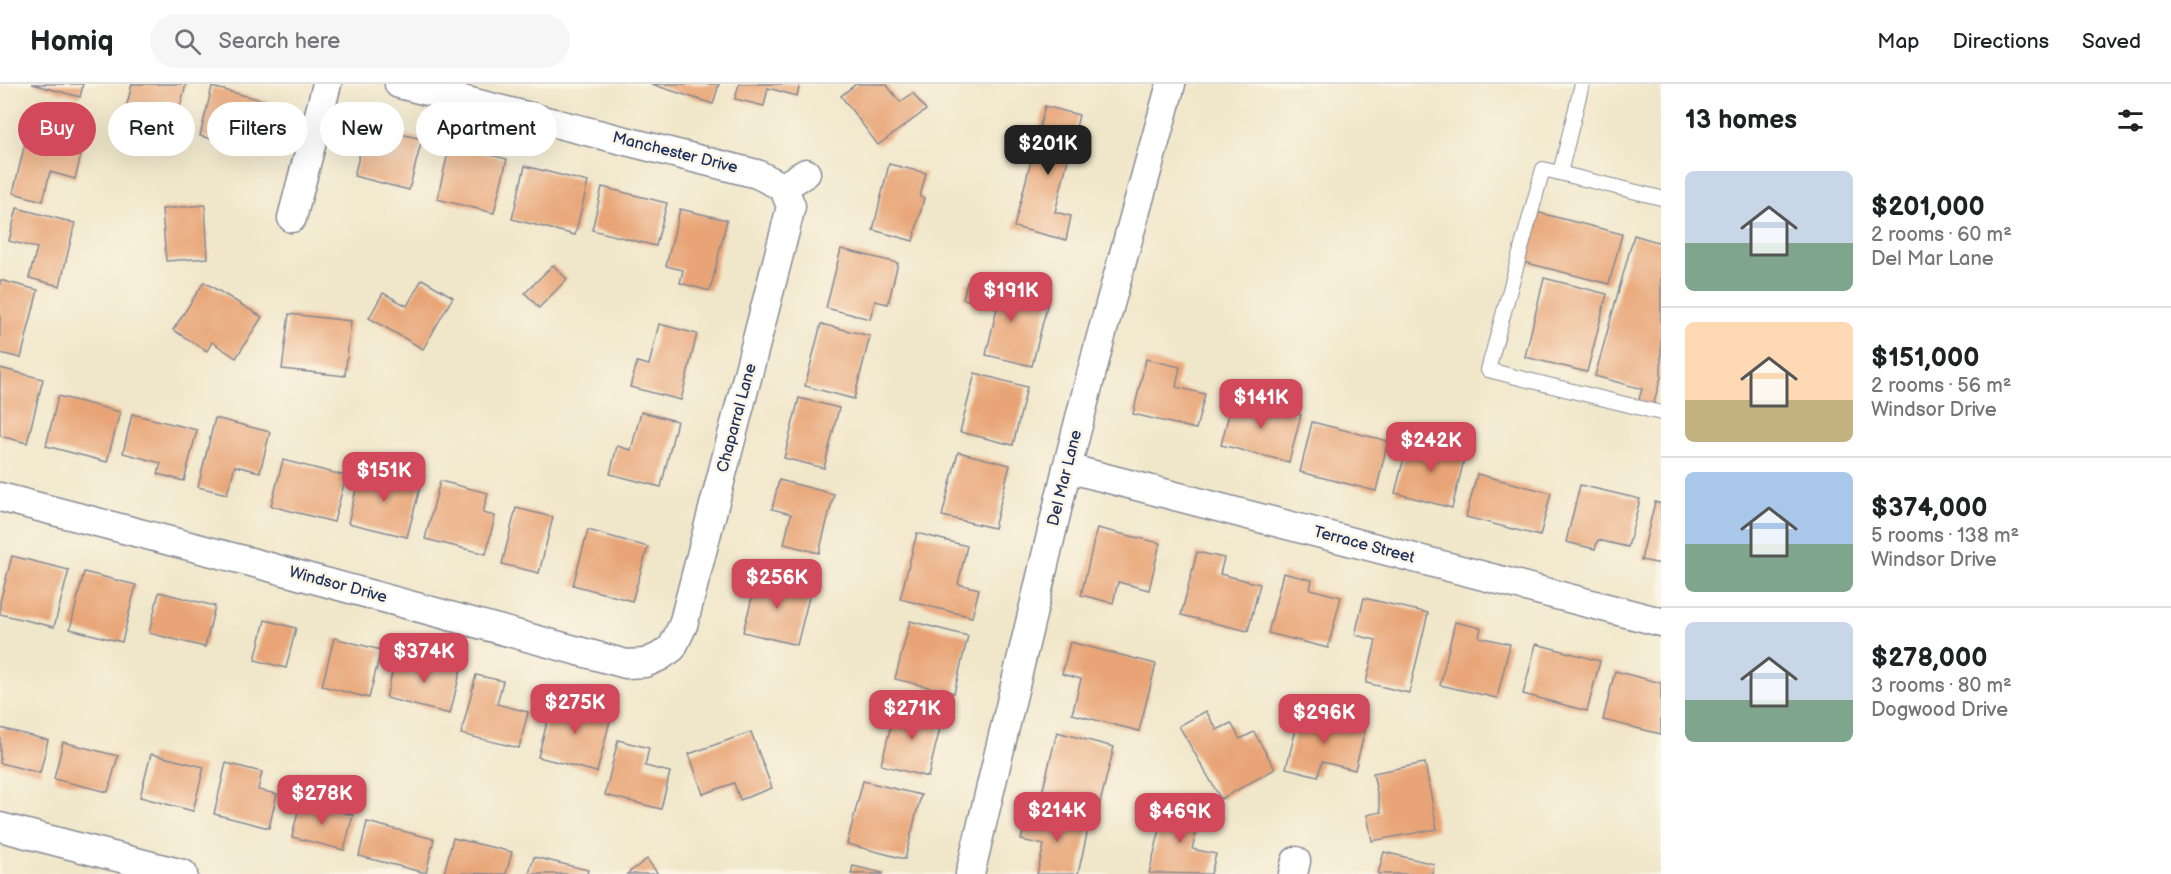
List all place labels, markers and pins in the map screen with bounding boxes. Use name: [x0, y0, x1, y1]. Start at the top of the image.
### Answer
pin: $201K: [1006, 125, 1090, 176]
pin: $191K: [969, 272, 1053, 323]
pin: $141K: [1219, 379, 1303, 430]
pin: $242K: [1389, 422, 1473, 473]
pin: $151K: [342, 452, 426, 503]
pin: $256K: [735, 559, 819, 610]
pin: $374K: [382, 633, 466, 684]
pin: $275K: [533, 684, 617, 735]
pin: $271K: [870, 690, 954, 741]
pin: $296K: [1282, 694, 1366, 745]
pin: $278K: [280, 775, 364, 826]
pin: $214K: [1015, 792, 1099, 843]
pin: $469K: [1138, 793, 1222, 844]

